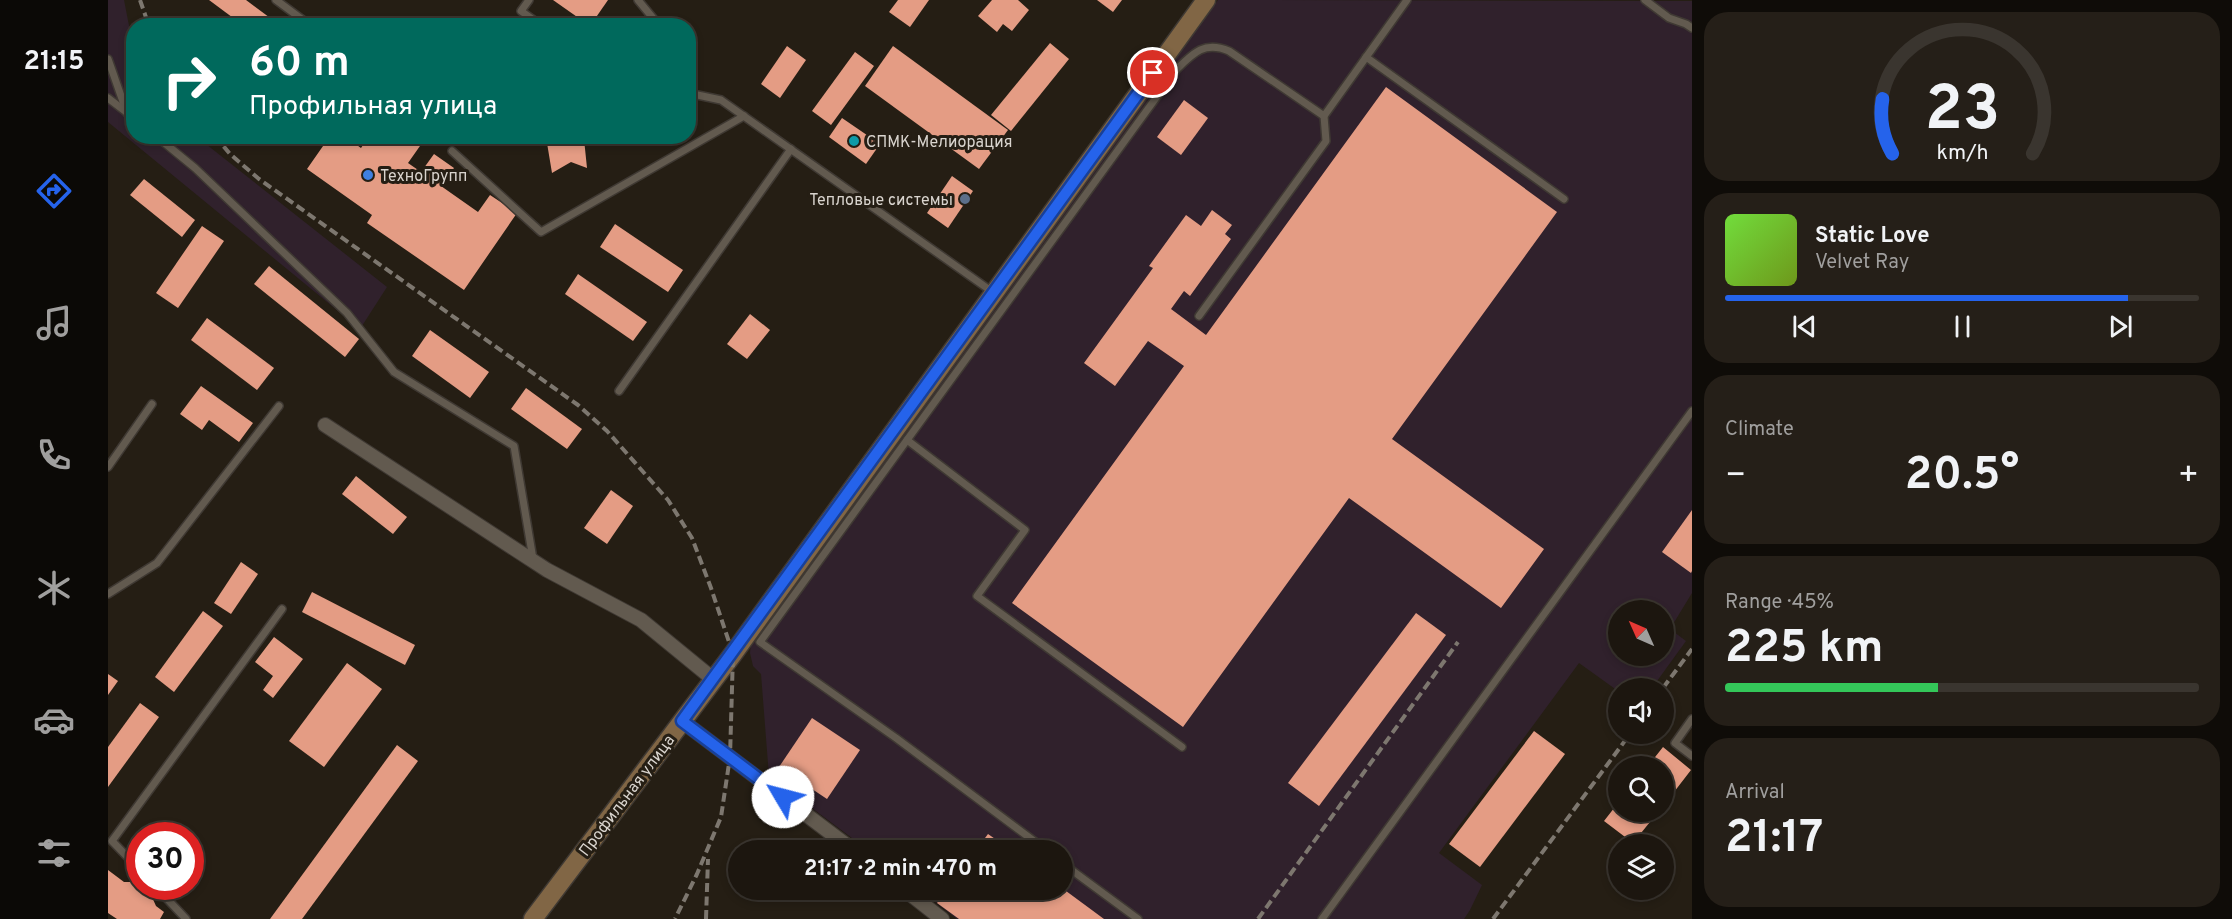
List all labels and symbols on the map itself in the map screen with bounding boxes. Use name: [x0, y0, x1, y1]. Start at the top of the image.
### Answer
pin: [1127, 47, 1178, 98]
place label: СПМК-Мелиорация: [866, 133, 1012, 153]
marker: СПМК-Мелиорация: [847, 134, 861, 148]
place label: ТехноГрупп: [380, 167, 467, 187]
marker: ТехноГрупп: [361, 168, 375, 182]
place label: Тепловые системы: [809, 191, 953, 211]
marker: Тепловые системы: [958, 192, 972, 206]
north arrow: [1608, 600, 1674, 666]
street label: Профильная улица: [575, 731, 680, 861]
position arrow: [751, 765, 815, 829]
speed limit sign: 30: [126, 822, 204, 900]

